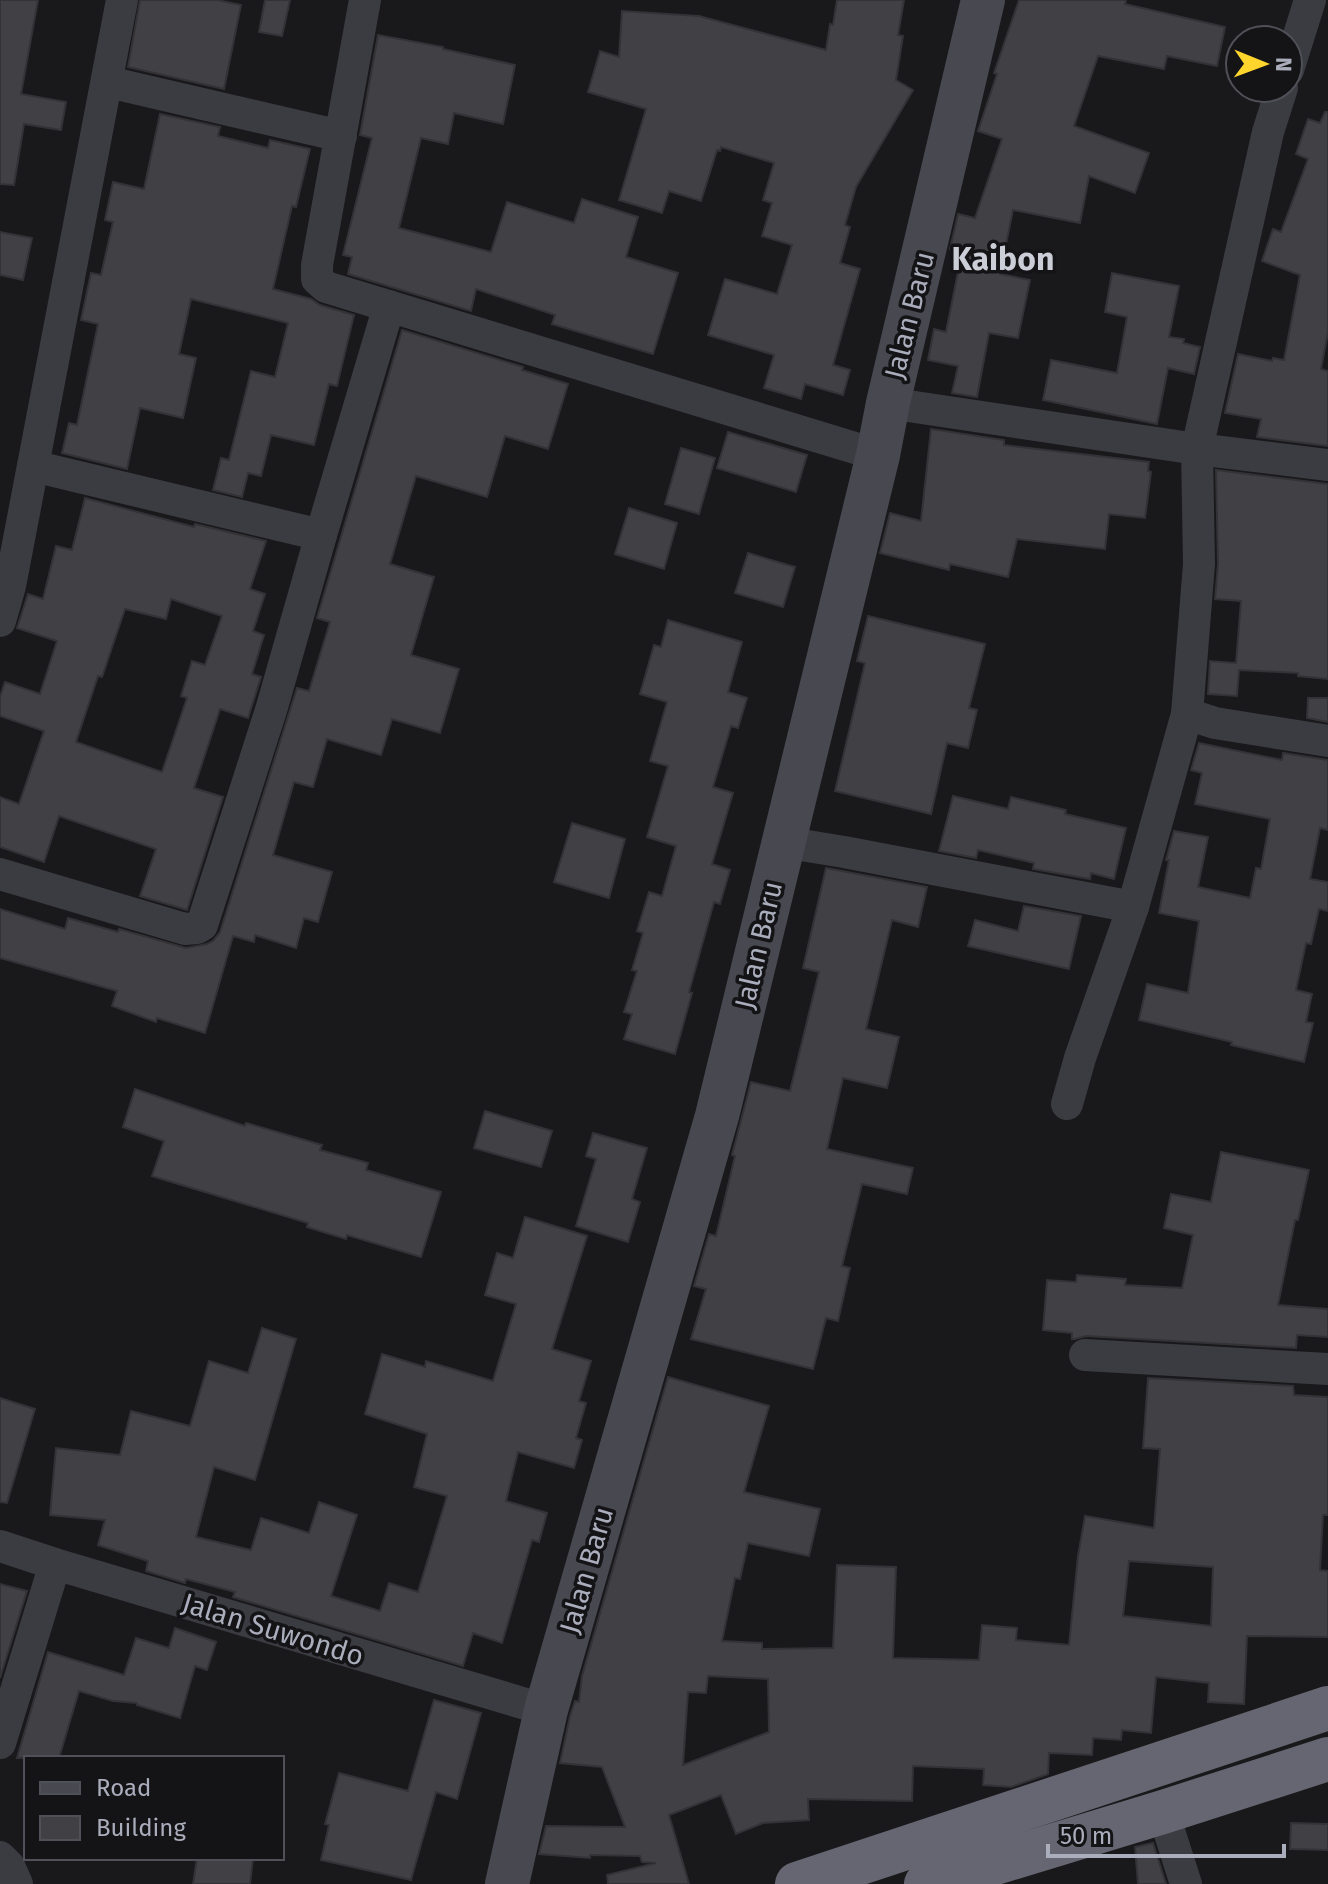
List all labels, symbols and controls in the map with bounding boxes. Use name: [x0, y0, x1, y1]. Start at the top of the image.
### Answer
north arrow: [1224, 24, 1304, 104]
text: N: [1270, 57, 1297, 72]
district label: Kaibon: [952, 240, 1054, 278]
street label: Jalan Baru: [878, 248, 941, 382]
street label: Jalan Baru: [728, 878, 789, 1012]
street label: Jalan Baru: [553, 1503, 620, 1637]
street label: Jalan Suwondo: [178, 1586, 368, 1673]
legend: [24, 1756, 284, 1860]
text: Road: [96, 1774, 151, 1802]
scale bar: [1048, 1808, 1284, 1858]
text: Building: [96, 1814, 186, 1842]
text: 50 m: [1060, 1822, 1112, 1850]

